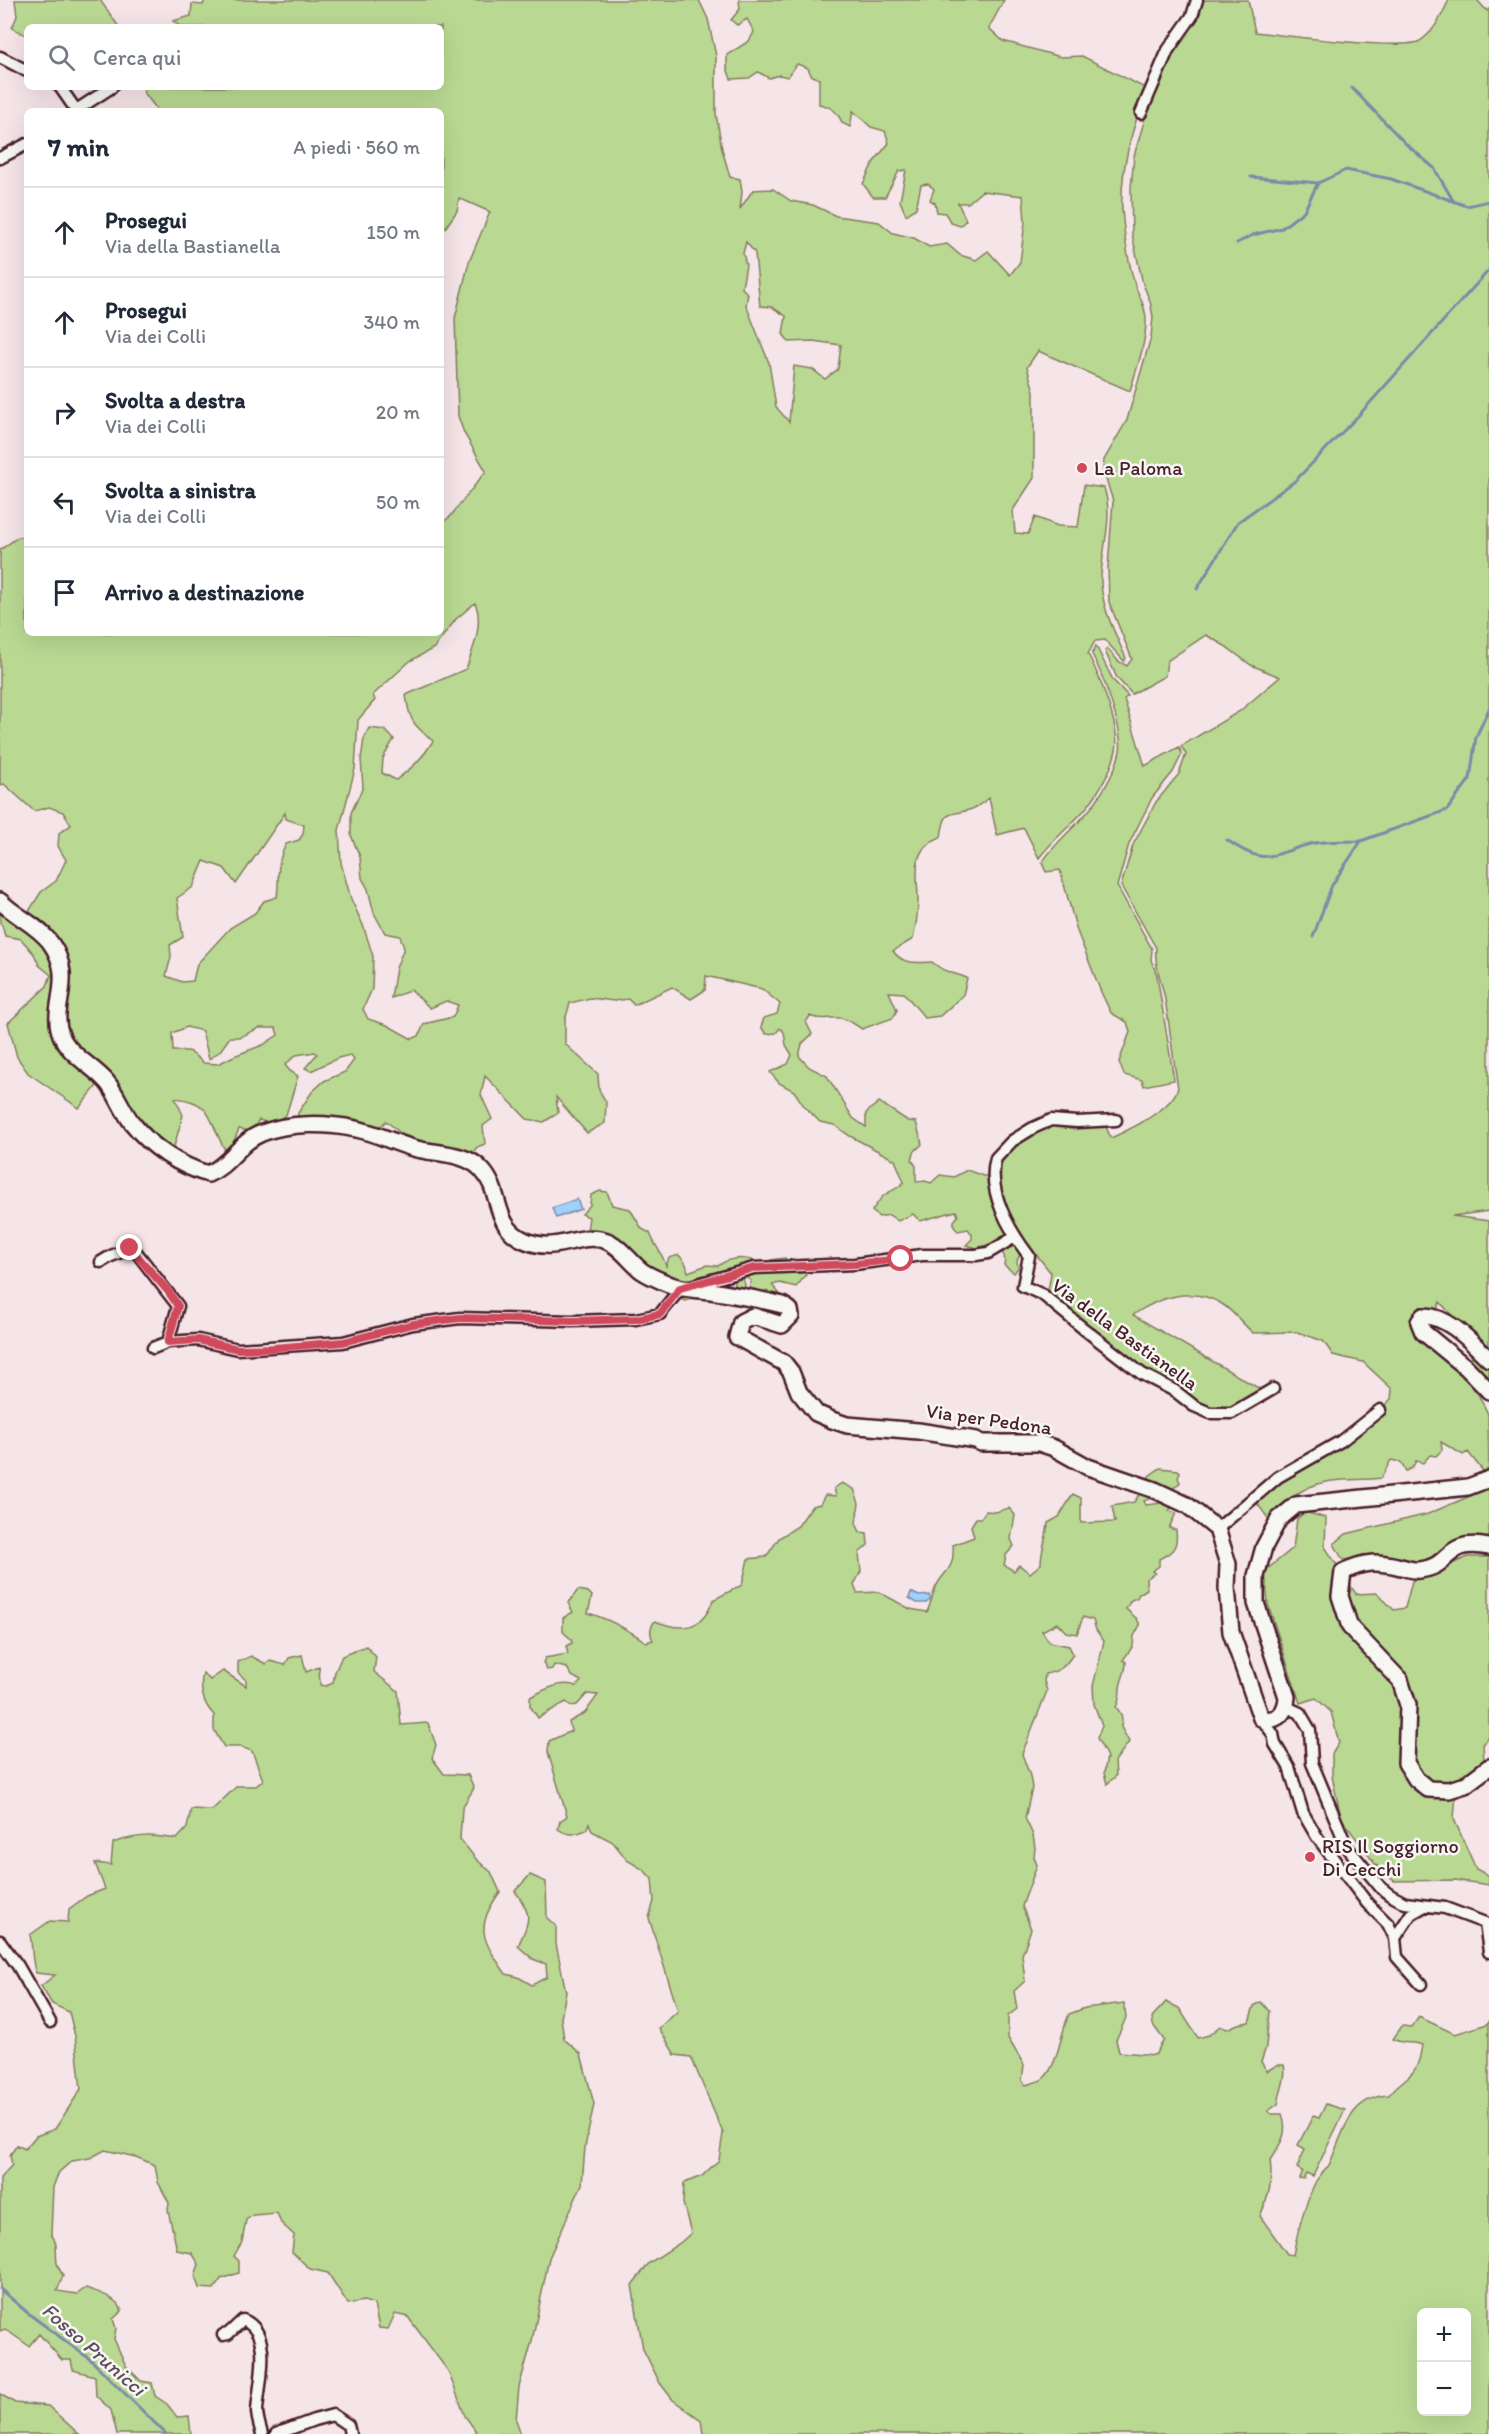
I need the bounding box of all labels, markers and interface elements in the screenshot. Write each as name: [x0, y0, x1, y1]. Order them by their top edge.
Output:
search box: [24, 24, 444, 90]
icon: search: [45, 41, 78, 74]
text: Cerca qui: [93, 44, 181, 71]
text: 7 min: [48, 131, 109, 163]
text: A piedi · 560 m: [293, 135, 420, 159]
text: Prosegui: [105, 207, 187, 234]
icon: ahead: [48, 216, 81, 249]
text: 150 m: [367, 220, 420, 244]
text: Via della Bastianella: [105, 234, 280, 258]
text: Prosegui: [105, 297, 187, 324]
icon: ahead: [48, 306, 81, 339]
text: 340 m: [363, 310, 420, 334]
text: Via dei Colli: [105, 324, 206, 348]
text: Svolta a destra: [105, 387, 245, 414]
icon: right: [48, 396, 81, 429]
text: 20 m: [376, 400, 420, 424]
text: Via dei Colli: [105, 414, 206, 438]
place label: La Paloma: [1094, 456, 1183, 480]
marker: La Paloma: [1075, 461, 1089, 475]
text: Svolta a sinistra: [105, 477, 256, 504]
icon: left: [48, 486, 81, 519]
text: 50 m: [376, 490, 420, 514]
text: Via dei Colli: [105, 504, 206, 528]
icon: arrive: [48, 576, 81, 609]
text: Arrivo a destinazione: [105, 579, 304, 606]
route end: [116, 1234, 142, 1260]
route start: [887, 1245, 913, 1271]
street label: Via della Bastianella: [1047, 1273, 1203, 1396]
street label: Via per Pedona: [925, 1398, 1054, 1440]
place label: RIS Il Soggiorno Di Cecchi: [1322, 1834, 1459, 1881]
marker: RIS Il Soggiorno Di Cecchi: [1303, 1850, 1317, 1864]
water label: Fosso Prunicci: [37, 2297, 153, 2402]
map controls: [1417, 2308, 1471, 2416]
button: +: [1417, 2308, 1471, 2362]
button: −: [1417, 2362, 1471, 2416]

